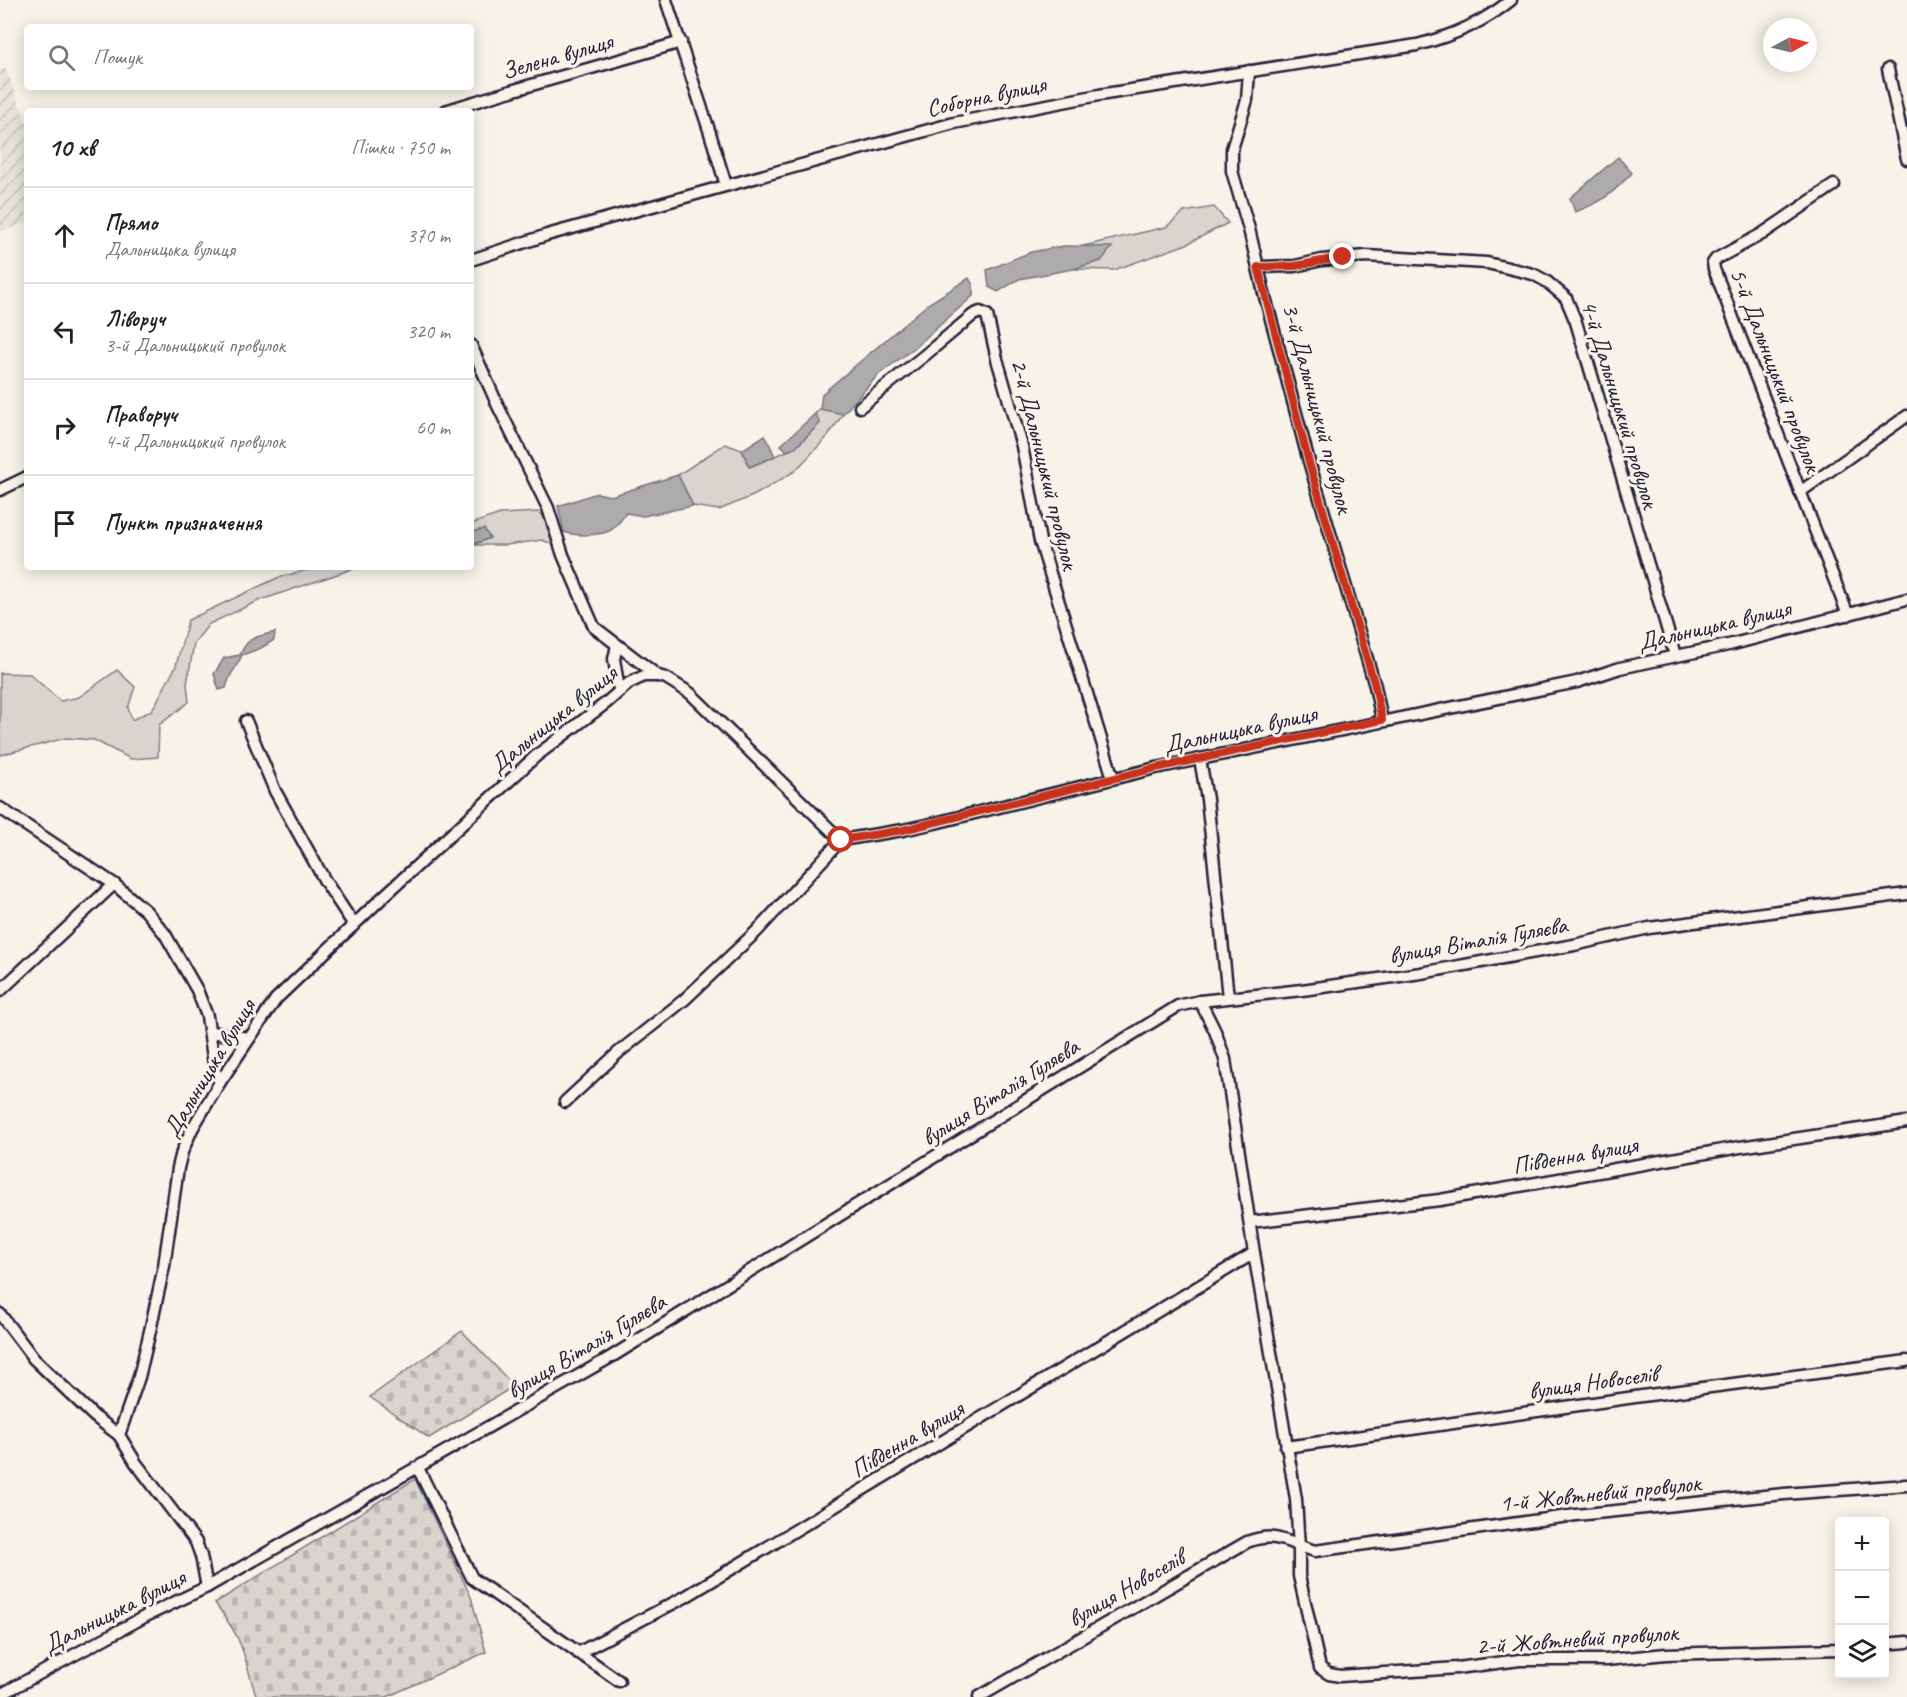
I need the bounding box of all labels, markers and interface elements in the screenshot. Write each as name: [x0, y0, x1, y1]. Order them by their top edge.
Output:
north arrow: [1763, 18, 1817, 72]
search box: [24, 24, 474, 90]
street label: Зелена вулиця: [498, 25, 618, 86]
icon: search: [45, 41, 78, 74]
text: Пошук: [93, 43, 142, 71]
street label: Соборна вулиця: [924, 68, 1050, 123]
text: 10 хв: [48, 131, 95, 164]
text: Пішки · 750 m: [351, 135, 450, 160]
text: Прямо: [105, 209, 157, 237]
icon: ahead: [48, 219, 81, 252]
text: 370 m: [407, 223, 450, 248]
text: Дальницька вулиця: [105, 237, 235, 262]
route end: [1329, 243, 1355, 269]
street label: 5-й Дальницький провулок: [1723, 264, 1830, 478]
street label: 4-й Дальницький провулок: [1574, 296, 1667, 514]
street label: 3-й Дальницький провулок: [1276, 300, 1361, 518]
text: Ліворуч: [105, 305, 165, 333]
icon: left: [48, 315, 81, 348]
text: 320 m: [407, 319, 450, 344]
text: 3-й Дальницький провулок: [105, 333, 285, 358]
street label: 2-й Дальницький провулок: [1004, 356, 1086, 575]
text: Праворуч: [105, 401, 177, 429]
icon: right: [48, 411, 81, 444]
text: 60 m: [416, 415, 450, 440]
text: 4-й Дальницький провулок: [105, 429, 285, 454]
icon: arrive: [48, 507, 81, 540]
text: Пункт призначення: [105, 509, 262, 537]
street label: Дальницька вулиця: [1635, 592, 1795, 657]
street label: Дальницька вулиця: [483, 657, 624, 780]
street label: Дальницька вулиця: [1161, 698, 1321, 760]
route start: [827, 826, 853, 852]
street label: вулиця Віталія Гуляєва: [1387, 909, 1571, 970]
street label: Дальницька вулиця: [156, 992, 263, 1142]
street label: вулиця Віталія Гуляєва: [916, 1031, 1086, 1153]
street label: Південна вулиця: [1510, 1129, 1641, 1181]
street label: вулиця Віталія Гуляєва: [501, 1286, 672, 1405]
street label: вулиця Новоселів: [1527, 1357, 1665, 1406]
street label: Південна вулиця: [845, 1393, 970, 1484]
street label: 1-й Жовтневий провулок: [1498, 1467, 1704, 1518]
map controls: [1835, 1517, 1889, 1679]
button: +: [1835, 1517, 1889, 1571]
street label: вулиця Новоселів: [1062, 1540, 1195, 1634]
street label: Дальницька вулиця: [38, 1561, 192, 1660]
button: −: [1835, 1571, 1889, 1625]
street label: 2-й Жовтневий провулок: [1475, 1617, 1681, 1661]
button: layers: [1835, 1625, 1889, 1679]

